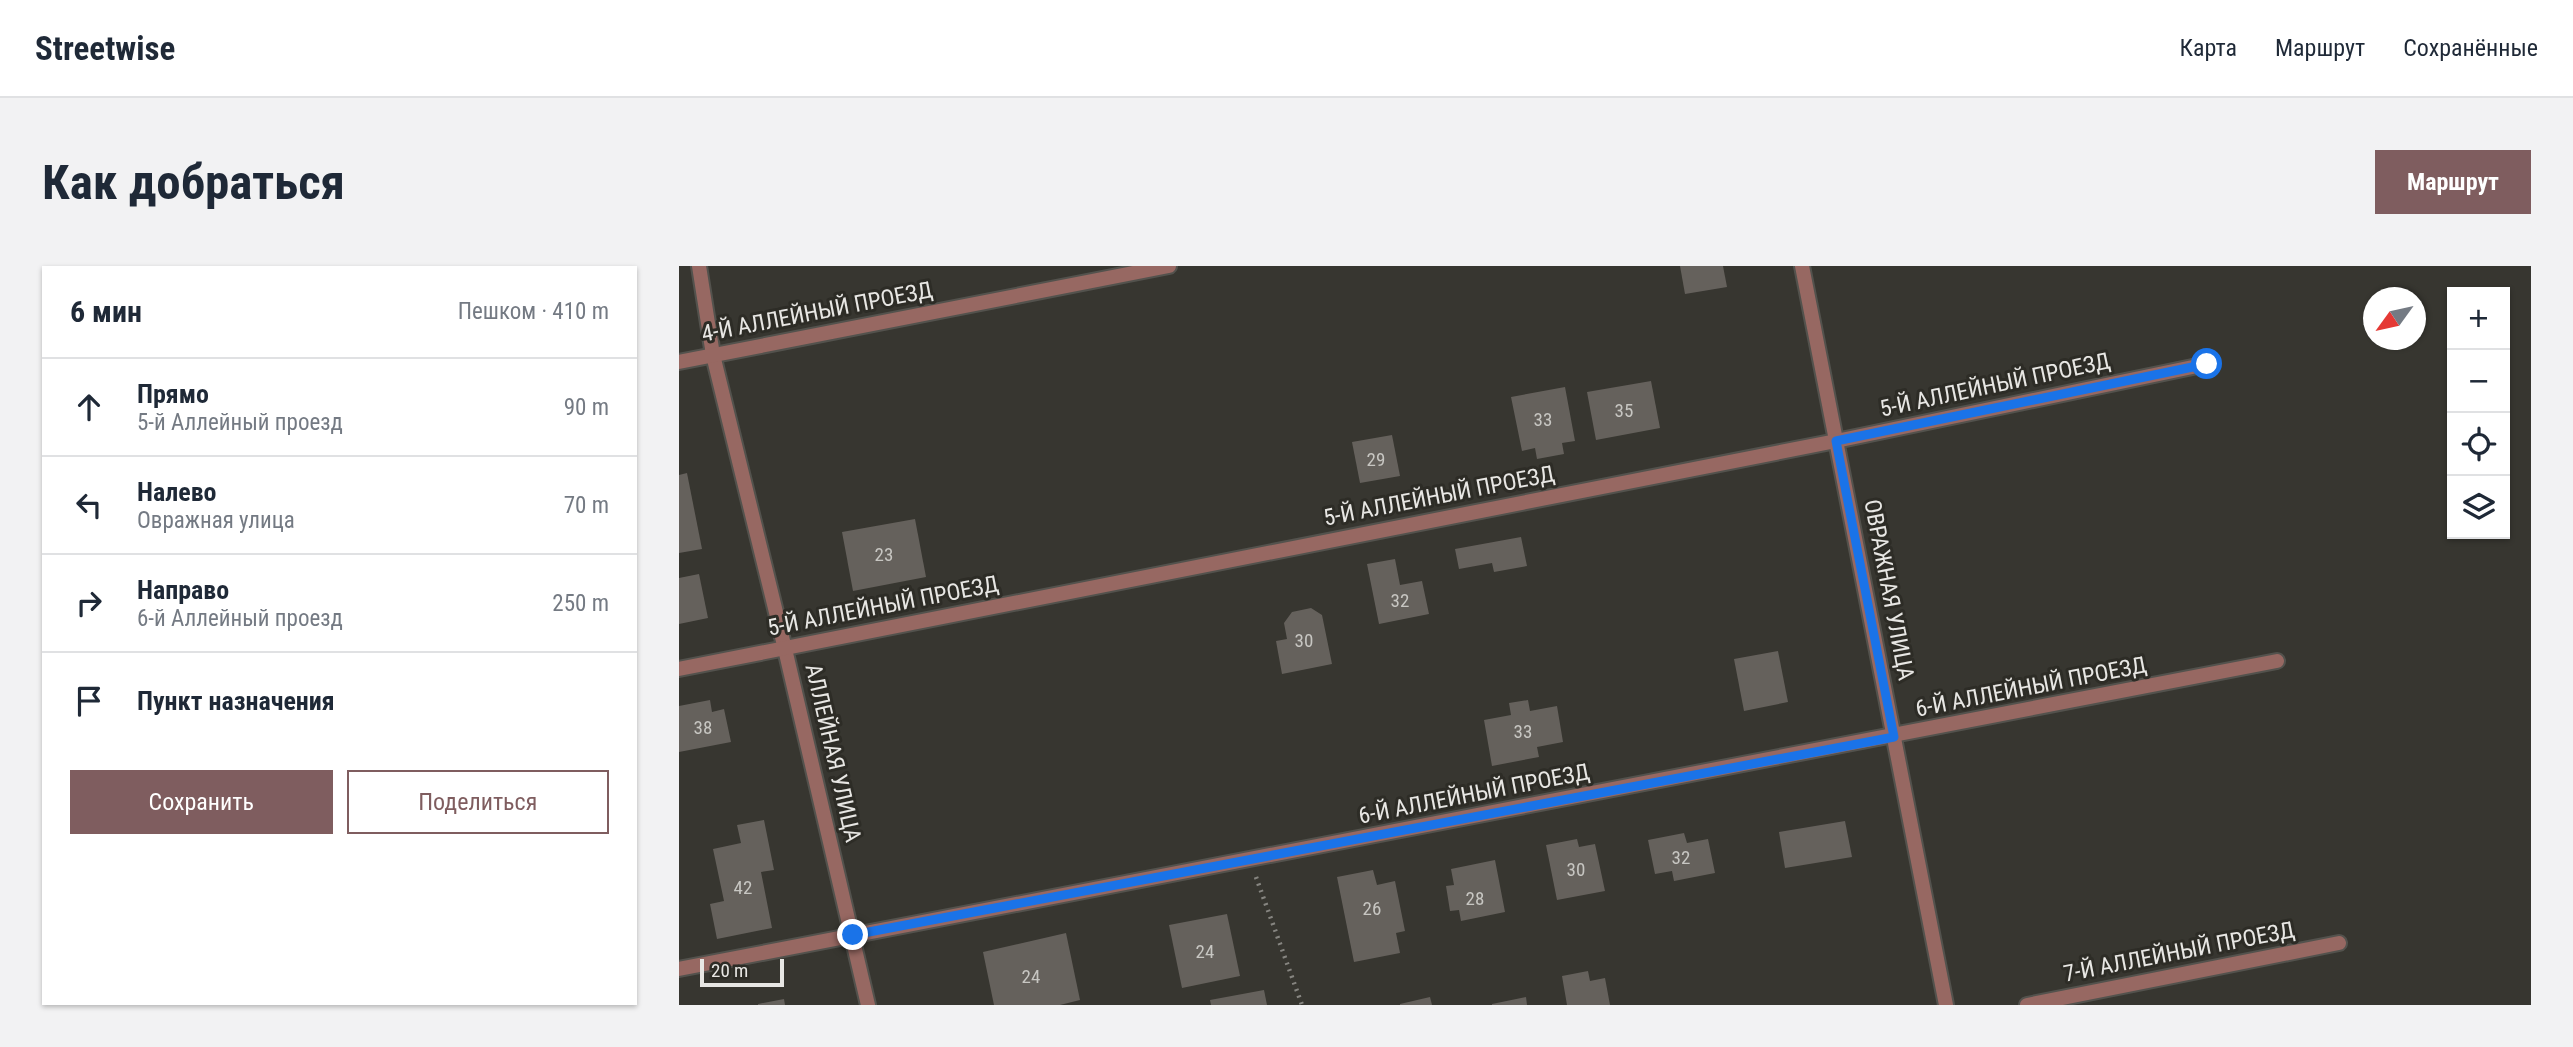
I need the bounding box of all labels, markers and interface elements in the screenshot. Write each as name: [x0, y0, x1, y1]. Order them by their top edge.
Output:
text: Streetwise: [35, 29, 175, 68]
text: Карта: [2180, 34, 2237, 62]
text: Маршрут: [2275, 34, 2365, 62]
text: Сохранённые: [2403, 34, 2538, 62]
button: Маршрут: [2375, 150, 2531, 214]
text: Как добраться: [42, 154, 345, 211]
street label: 4-Й АЛЛЕЙНЫЙ ПРОЕЗД: [699, 275, 935, 348]
north arrow: [2363, 287, 2426, 350]
map controls: [2447, 287, 2510, 539]
button: +: [2447, 287, 2510, 350]
text: 6 мин: [70, 294, 142, 329]
text: Пешком · 410 m: [458, 298, 609, 325]
street label: 5-Й АЛЛЕЙНЫЙ ПРОЕЗД: [1877, 346, 2113, 423]
route start: [2191, 348, 2222, 379]
button: −: [2447, 350, 2510, 413]
text: Прямо: [137, 379, 209, 409]
icon: ahead: [70, 388, 108, 426]
text: 90 m: [564, 394, 609, 421]
house number: 35: [1615, 399, 1633, 422]
house number: 33: [1534, 408, 1552, 431]
text: 5-й Аллейный проезд: [137, 409, 343, 436]
button: locate: [2447, 413, 2510, 476]
house number: 29: [1367, 448, 1385, 471]
street label: 5-Й АЛЛЕЙНЫЙ ПРОЕЗД: [1321, 459, 1557, 532]
button: layers: [2447, 476, 2510, 539]
text: Налево: [137, 477, 217, 507]
icon: left: [70, 486, 108, 524]
text: 70 m: [564, 492, 609, 519]
street label: ОВРАЖНАЯ УЛИЦА: [1858, 497, 1920, 683]
text: Овражная улица: [137, 507, 295, 534]
house number: 23: [875, 543, 893, 566]
street label: 5-Й АЛЛЕЙНЫЙ ПРОЕЗД: [765, 569, 1001, 642]
text: Направо: [137, 575, 229, 605]
icon: right: [70, 584, 108, 622]
house number: 32: [1391, 589, 1409, 612]
text: 250 m: [552, 590, 609, 617]
text: 6-й Аллейный проезд: [137, 605, 343, 632]
house number: 30: [1295, 629, 1313, 652]
street label: 6-Й АЛЛЕЙНЫЙ ПРОЕЗД: [1913, 650, 2149, 723]
street label: АЛЛЕЙНАЯ УЛИЦА: [799, 661, 868, 845]
icon: arrive: [70, 682, 108, 720]
text: Пункт назначения: [137, 686, 335, 716]
house number: 38: [694, 716, 712, 739]
house number: 33: [1514, 720, 1532, 743]
street label: 6-Й АЛЛЕЙНЫЙ ПРОЕЗД: [1356, 757, 1592, 830]
button: Сохранить: [70, 770, 333, 834]
button: Поделиться: [347, 770, 609, 834]
house number: 32: [1672, 846, 1690, 869]
house number: 30: [1567, 858, 1585, 881]
house number: 42: [734, 876, 752, 899]
house number: 28: [1466, 887, 1484, 910]
house number: 26: [1363, 897, 1381, 920]
street label: 7-Й АЛЛЕЙНЫЙ ПРОЕЗД: [2061, 915, 2297, 988]
route end: [837, 919, 868, 950]
house number: 24: [1196, 940, 1214, 963]
scale bar: [700, 956, 784, 988]
text: 20 m: [711, 959, 748, 982]
house number: 24: [1022, 965, 1040, 988]

